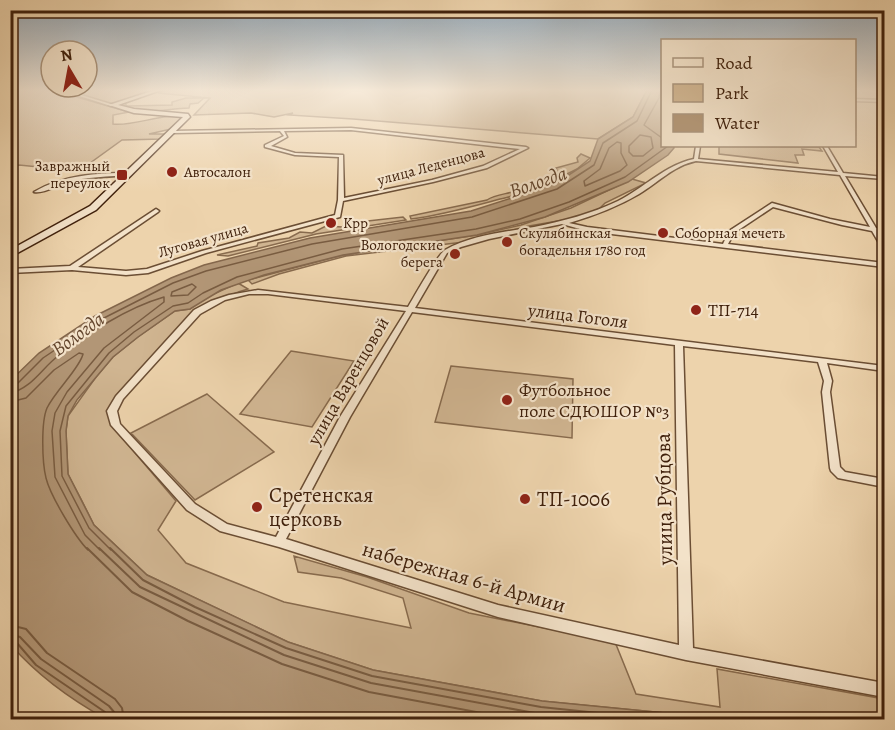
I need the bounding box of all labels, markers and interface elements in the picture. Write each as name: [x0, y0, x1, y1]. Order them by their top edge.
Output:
north arrow: [39, 39, 99, 99]
legend: [661, 39, 856, 147]
text: N: [59, 43, 75, 67]
text: Road: [715, 51, 753, 75]
text: Park: [715, 81, 749, 105]
text: Water: [714, 111, 760, 135]
street label: улица Леденцова: [374, 142, 487, 190]
place label: Завражный переулок: [34, 156, 110, 193]
water label: Вологда: [505, 160, 571, 204]
place label: Автосалон: [183, 162, 251, 182]
marker: Автосалон: [165, 165, 179, 179]
marker: Завражный переулок: [115, 168, 129, 182]
place label: Kpp: [343, 213, 368, 233]
marker: Kpp: [324, 216, 338, 230]
street label: Луговая улица: [156, 218, 250, 262]
place label: Скулябинская богадельня 1780 год: [519, 223, 646, 260]
place label: Соборная мечеть: [675, 223, 785, 243]
marker: Соборная мечеть: [656, 226, 670, 240]
place label: Вологодские берега: [360, 235, 443, 272]
marker: Скулябинская богадельня 1780 год: [500, 235, 514, 249]
marker: Вологодские берега: [448, 247, 462, 261]
street label: улица Гоголя: [526, 298, 629, 334]
place label: ТП-714: [708, 298, 759, 322]
marker: ТП-714: [689, 303, 703, 317]
water label: Вологда: [46, 306, 110, 362]
street label: улица Варенцовой: [301, 313, 394, 450]
place label: Футбольное поле СДЮШОР №3: [519, 378, 670, 423]
marker: Футбольное поле СДЮШОР №3: [500, 393, 514, 407]
street label: улица Рубцова: [649, 432, 679, 566]
place label: Сретенская церковь: [269, 481, 373, 533]
place label: ТП-1006: [537, 485, 610, 513]
marker: ТП-1006: [518, 492, 532, 506]
marker: Сретенская церковь: [250, 500, 264, 514]
street label: набережная 6-й Армии: [359, 535, 569, 619]

